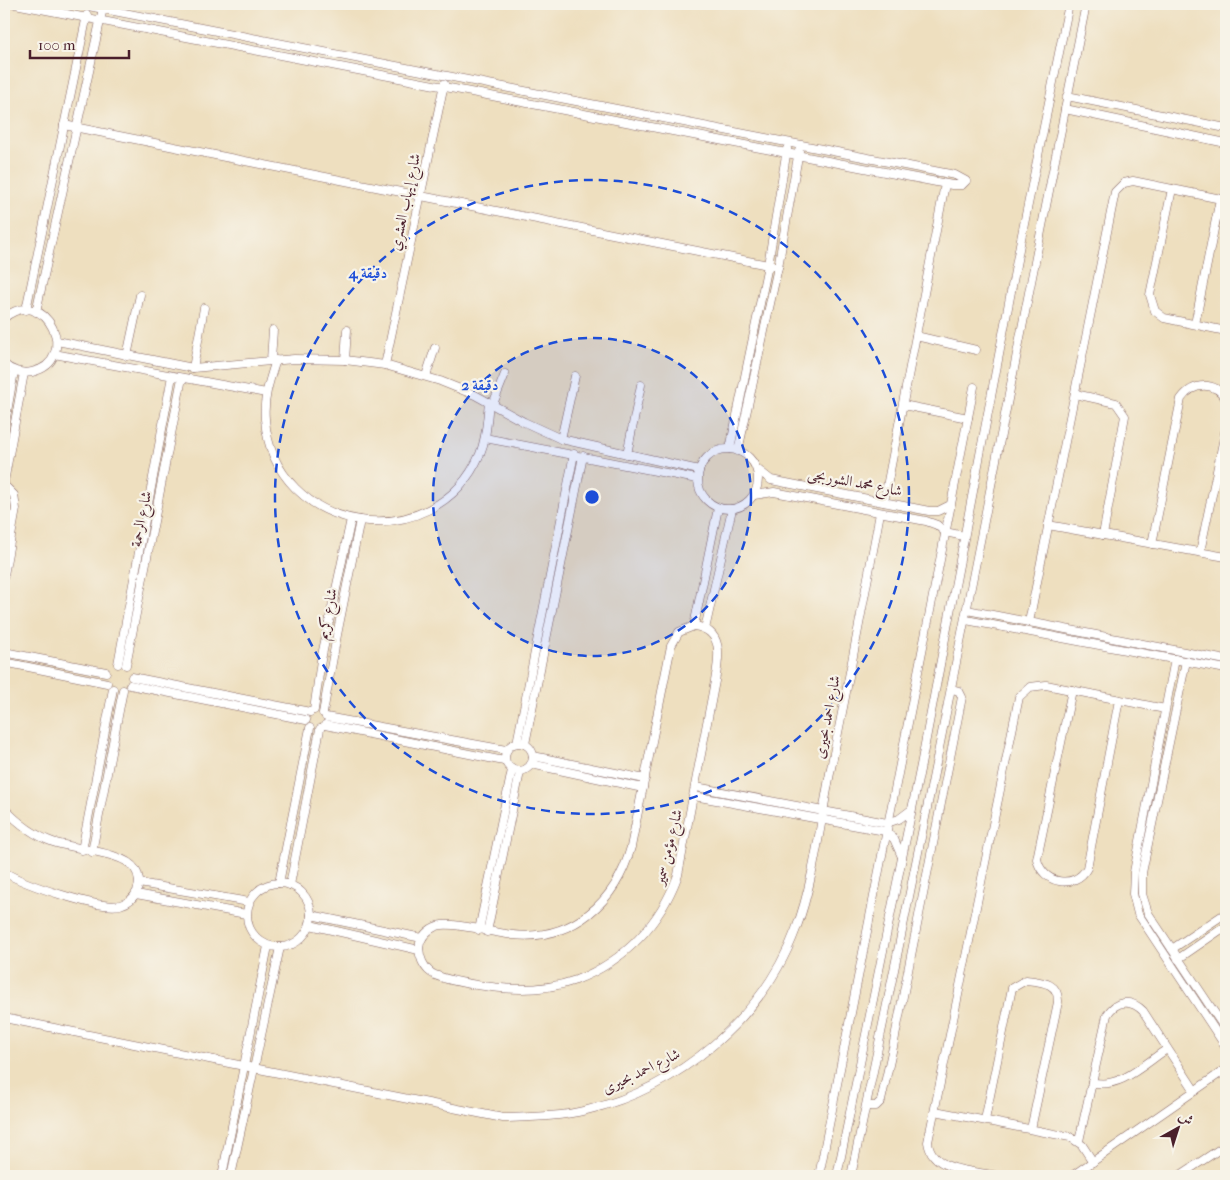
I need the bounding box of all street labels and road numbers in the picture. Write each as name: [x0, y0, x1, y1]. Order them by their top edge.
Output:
street label: شارع إيهاب العشري: [386, 152, 428, 253]
street label: شارع محمد الشوربجى: [806, 464, 904, 504]
street label: شارع الرحمة: [127, 489, 159, 549]
street label: شارع كريم: [313, 587, 345, 642]
street label: شارع احمد بحيرى: [810, 674, 848, 761]
street label: شارع مؤمن سمير: [649, 807, 690, 890]
street label: شارع احمد بحيرى: [599, 1044, 685, 1101]

